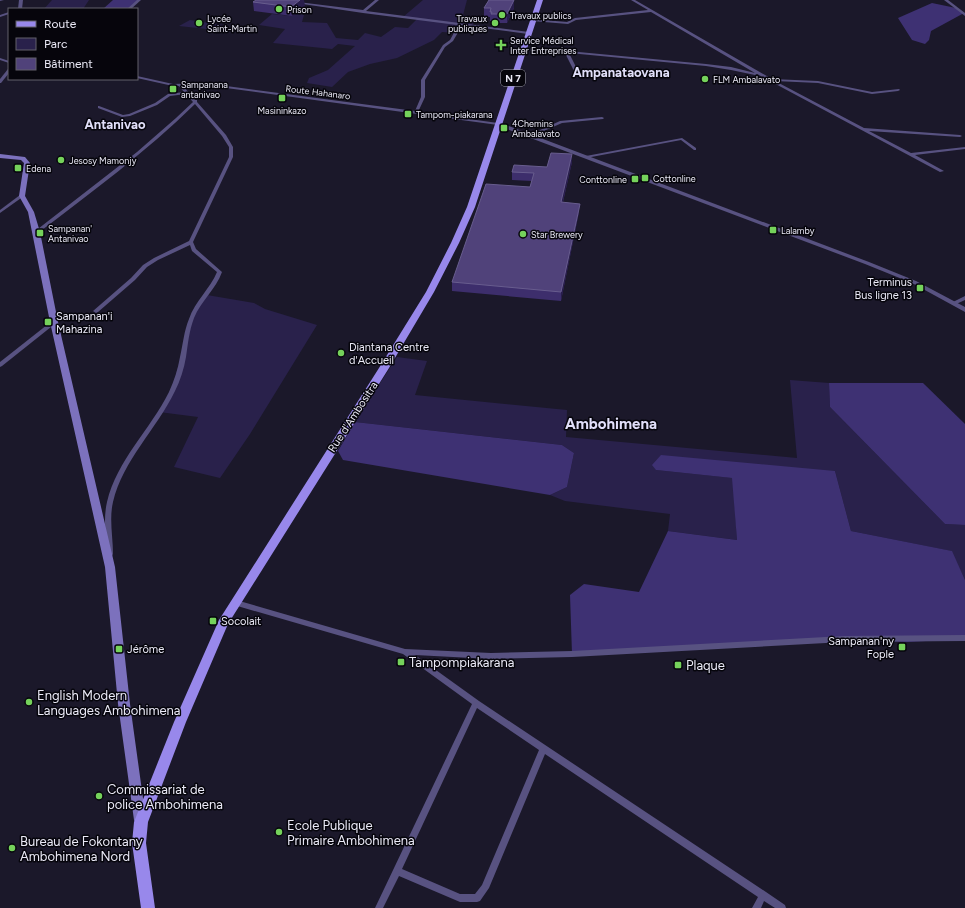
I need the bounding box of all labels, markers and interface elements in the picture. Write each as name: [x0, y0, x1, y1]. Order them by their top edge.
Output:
marker: Prison: [274, 4, 284, 14]
place label: Prison: [287, 4, 312, 15]
legend: [8, 8, 138, 80]
marker: Travaux publics: [497, 10, 507, 20]
place label: Travaux publics: [510, 10, 572, 21]
place label: Lycée Saint-Martin: [207, 13, 257, 34]
place label: Travaux publiques: [448, 13, 488, 34]
text: Route: [44, 17, 77, 31]
marker: Lycée Saint-Martin: [194, 18, 204, 28]
marker: Travaux publiques: [490, 18, 500, 28]
place label: Service Médical Inter Entreprises: [510, 35, 576, 56]
text: Parc: [44, 37, 68, 51]
marker: Service Médical Inter Entreprises: [495, 39, 507, 51]
text: Bâtiment: [44, 57, 93, 71]
district label: Ampanataovana: [572, 65, 670, 80]
road number: N 7: [501, 70, 525, 86]
marker: FLM Ambalavato: [700, 74, 710, 84]
place label: FLM Ambalavato: [713, 74, 780, 85]
place label: Sampanana antanivao: [181, 79, 228, 100]
street label: Route Hahanaro: [285, 83, 351, 101]
marker: Sampanana antanivao: [168, 84, 178, 94]
marker: Masininkazo: [277, 93, 287, 103]
place label: Masininkazo: [257, 105, 307, 116]
marker: Tampom-piakarana: [403, 109, 413, 119]
place label: Tampom-piakarana: [416, 109, 493, 120]
district label: Antanivao: [85, 117, 146, 132]
place label: 4Chemins Ambalavato: [512, 118, 560, 139]
marker: 4Chemins Ambalavato: [499, 123, 509, 133]
marker: Jesosy Mamonjy: [56, 155, 66, 165]
place label: Jesosy Mamonjy: [69, 155, 137, 166]
marker: Edena: [13, 163, 23, 173]
place label: Edena: [26, 163, 52, 174]
marker: Cottonline: [640, 173, 650, 183]
place label: Cottonline: [653, 173, 696, 184]
place label: Conttonline: [579, 174, 627, 185]
marker: Conttonline: [630, 174, 640, 184]
place label: Sampanan' Antanivao: [48, 223, 92, 244]
marker: Lalamby: [768, 225, 778, 235]
place label: Lalamby: [781, 225, 815, 236]
marker: Sampanan' Antanivao: [35, 228, 45, 238]
marker: Star Brewery: [518, 229, 528, 239]
place label: Star Brewery: [531, 229, 583, 240]
place label: Terminus Bus ligne 13: [854, 276, 912, 302]
marker: Terminus Bus ligne 13: [915, 283, 925, 293]
place label: Sampanan'i Mahazina: [56, 310, 112, 336]
marker: Sampanan'i Mahazina: [43, 317, 53, 327]
place label: Diantana Centre d'Accueil: [349, 341, 429, 367]
marker: Diantana Centre d'Accueil: [336, 348, 346, 358]
street label: Rue d'Ambositra: [325, 379, 381, 455]
district label: Ambohimena: [565, 415, 657, 433]
place label: Socolait: [221, 615, 261, 628]
marker: Socolait: [208, 616, 218, 626]
place label: Sampanan'ny Fople: [828, 635, 894, 661]
marker: Sampanan'ny Fople: [897, 642, 907, 652]
place label: Jérôme: [127, 643, 164, 656]
marker: Jérôme: [114, 644, 124, 654]
place label: Tampompiakarana: [409, 655, 514, 670]
marker: Tampompiakarana: [396, 657, 406, 667]
place label: Plaque: [686, 658, 725, 673]
marker: Plaque: [673, 660, 683, 670]
place label: English Modern Languages Ambohimena: [37, 688, 181, 718]
marker: English Modern Languages Ambohimena: [24, 697, 34, 707]
place label: Commissariat de police Ambohimena: [107, 782, 223, 812]
marker: Commissariat de police Ambohimena: [94, 791, 104, 801]
place label: Ecole Publique Primaire Ambohimena: [287, 818, 415, 848]
marker: Ecole Publique Primaire Ambohimena: [274, 827, 284, 837]
place label: Bureau de Fokontany Ambohimena Nord: [20, 834, 143, 864]
marker: Bureau de Fokontany Ambohimena Nord: [7, 843, 17, 853]

